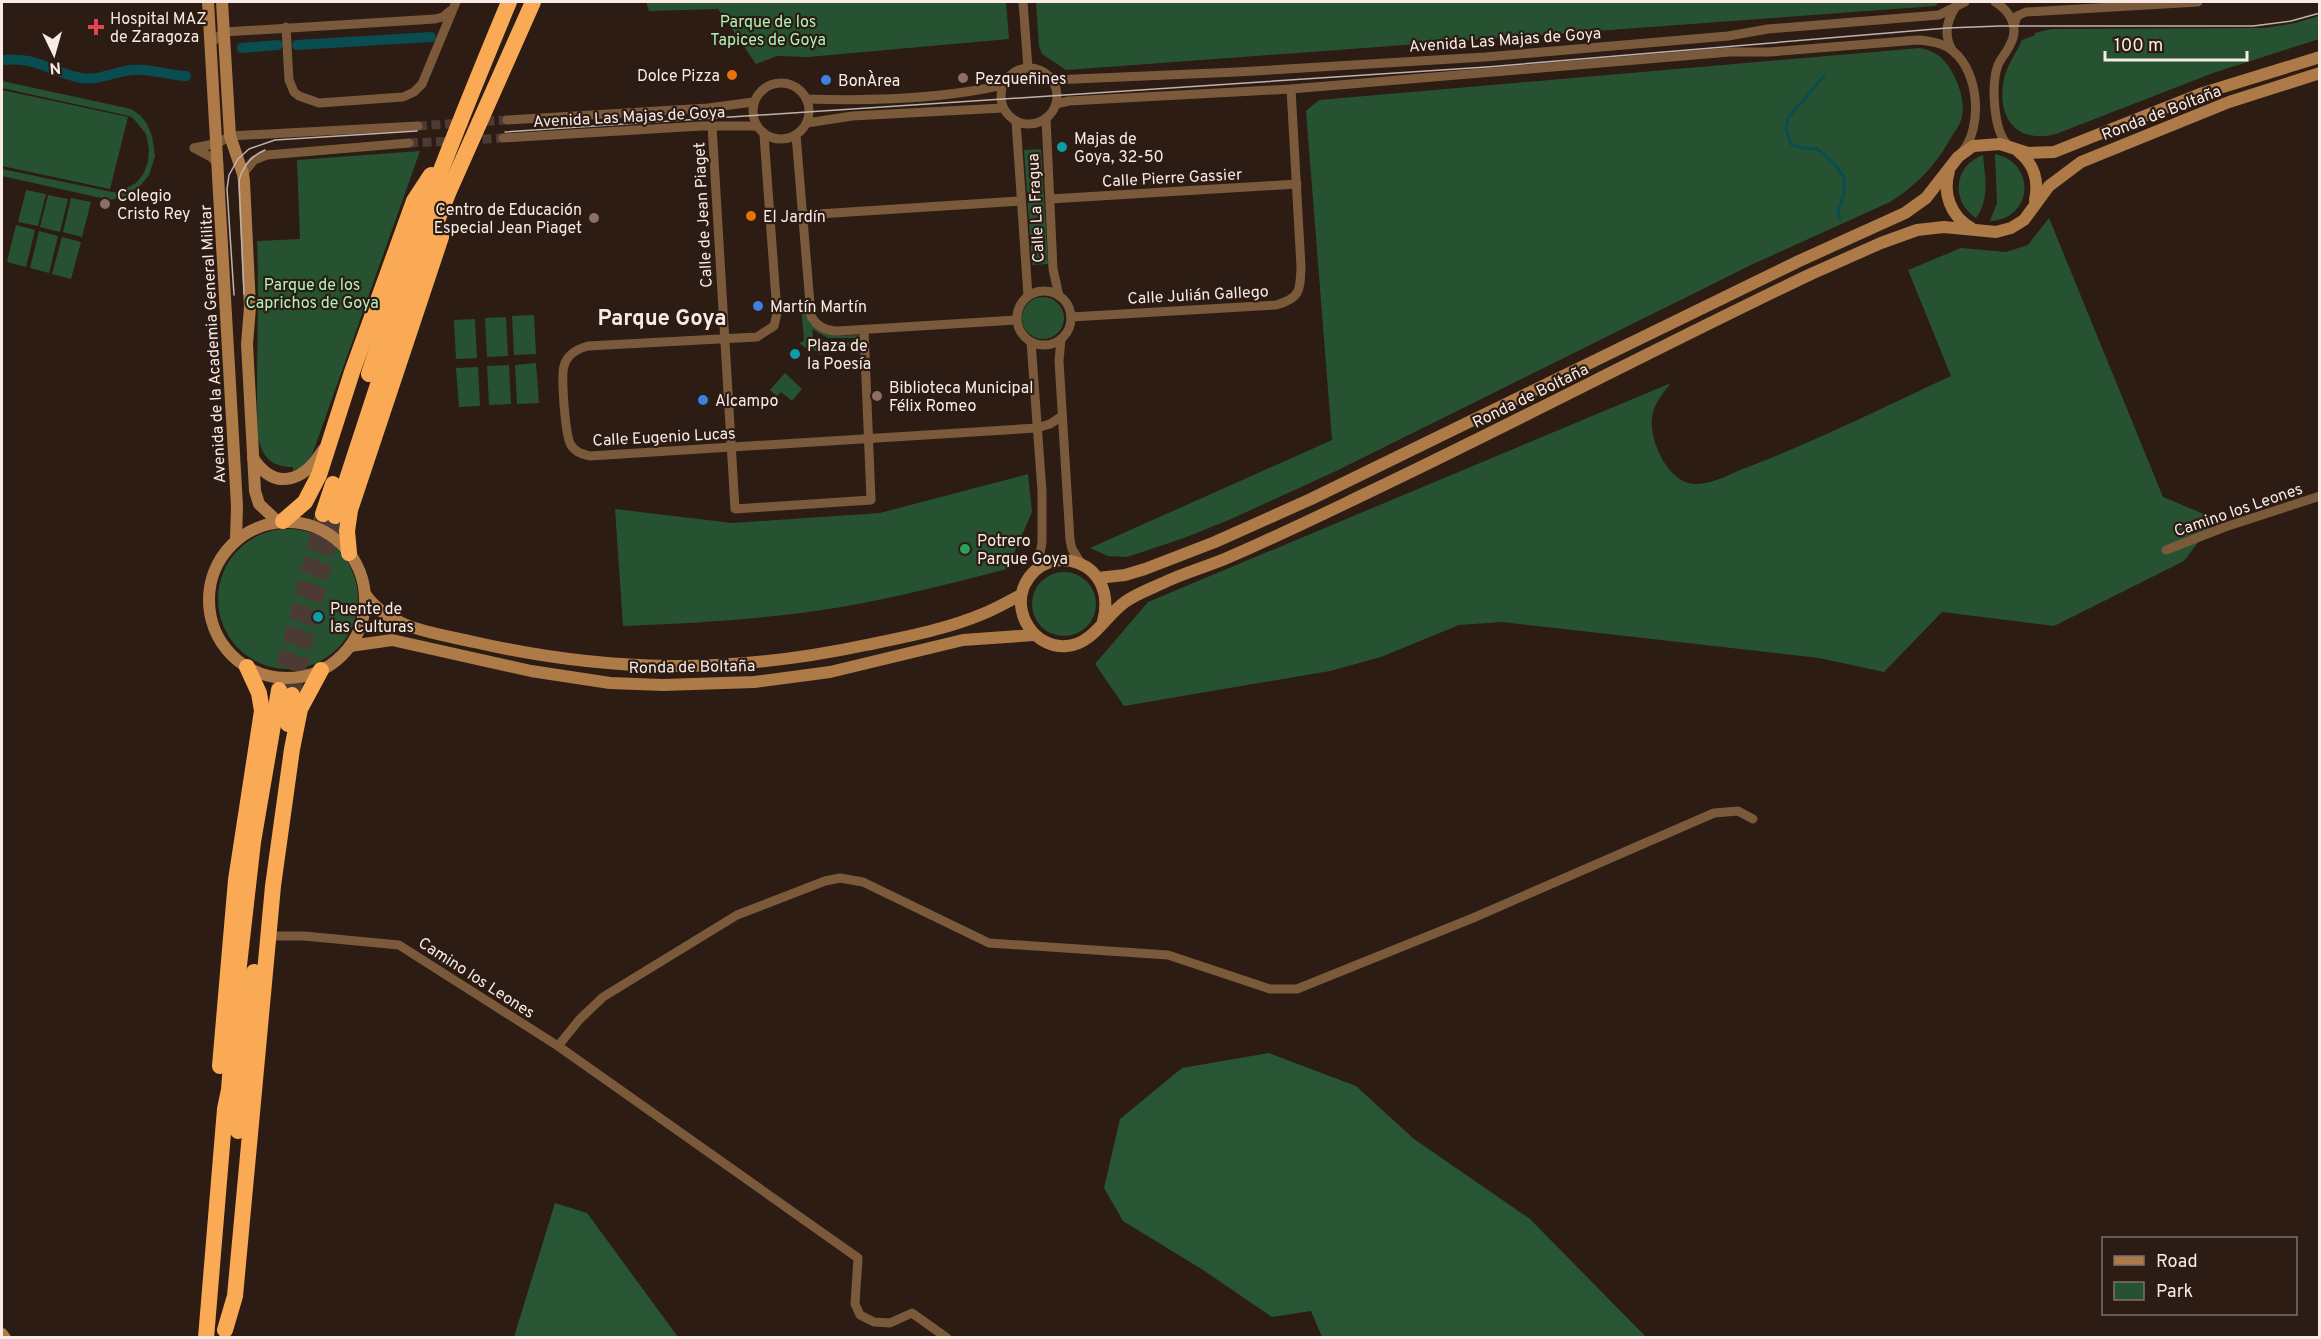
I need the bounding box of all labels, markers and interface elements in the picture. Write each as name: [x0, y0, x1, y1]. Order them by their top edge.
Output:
place label: Hospital MAZ de Zaragoza: [110, 10, 207, 48]
park label: Parque de los Tapices de Goya: [710, 13, 826, 51]
marker: Hospital MAZ de Zaragoza: [87, 18, 105, 36]
north arrow: [24, 24, 84, 84]
street label: Avenida Las Majas de Goya: [1408, 24, 1602, 58]
scale bar: [2105, 24, 2248, 62]
text: 100 m: [2114, 35, 2163, 58]
text: N: [49, 56, 62, 77]
place label: Dolce Pizza: [637, 67, 720, 87]
marker: Dolce Pizza: [725, 68, 739, 82]
place label: BonÀrea: [838, 70, 900, 92]
place label: Pezqueñines: [975, 70, 1066, 90]
marker: Pezqueñines: [956, 71, 970, 85]
marker: BonÀrea: [819, 73, 833, 87]
street label: Ronda de Boltaña: [2099, 82, 2224, 146]
street label: Avenida Las Majas de Goya: [532, 103, 726, 133]
place label: Majas de Goya, 32-50: [1074, 130, 1164, 168]
marker: Majas de Goya, 32-50: [1055, 140, 1069, 154]
street label: Calle de Jean Piaget: [690, 142, 718, 288]
street label: Calle La Fragua: [1024, 153, 1050, 263]
street label: Calle Pierre Gassier: [1102, 165, 1243, 193]
place label: Colegio Cristo Rey: [117, 187, 190, 225]
marker: Colegio Cristo Rey: [98, 197, 112, 211]
place label: Centro de Educación Especial Jean Piaget: [434, 201, 582, 239]
street label: Avenida de la Academia General Militar: [197, 204, 231, 484]
place label: El Jardín: [763, 208, 826, 228]
marker: El Jardín: [744, 209, 758, 223]
marker: Centro de Educación Especial Jean Piaget: [587, 211, 601, 225]
park label: Parque de los Caprichos de Goya: [245, 276, 379, 314]
street label: Calle Julián Gallego: [1127, 282, 1269, 310]
place label: Martín Martín: [770, 298, 867, 318]
marker: Martín Martín: [751, 299, 765, 313]
district label: Parque Goya: [597, 306, 727, 333]
place label: Plaza de la Poesía: [807, 337, 871, 375]
marker: Plaza de la Poesía: [788, 347, 802, 361]
street label: Ronda de Boltaña: [1470, 360, 1592, 434]
place label: Biblioteca Municipal Félix Romeo: [889, 379, 1033, 417]
marker: Biblioteca Municipal Félix Romeo: [870, 389, 884, 403]
place label: Alcampo: [715, 392, 779, 412]
marker: Alcampo: [696, 393, 710, 407]
street label: Calle Eugenio Lucas: [592, 424, 736, 452]
street label: Camino los Leones: [2172, 480, 2306, 542]
place label: Potrero Parque Goya: [977, 532, 1068, 570]
marker: Potrero Parque Goya: [958, 542, 972, 556]
place label: Puente de las Culturas: [330, 600, 414, 638]
marker: Puente de las Culturas: [311, 610, 325, 624]
street label: Ronda de Boltaña: [629, 657, 755, 679]
street label: Camino los Leones: [414, 934, 538, 1024]
legend: [2102, 1237, 2297, 1315]
text: Road: [2156, 1251, 2198, 1274]
text: Park: [2156, 1281, 2193, 1304]

